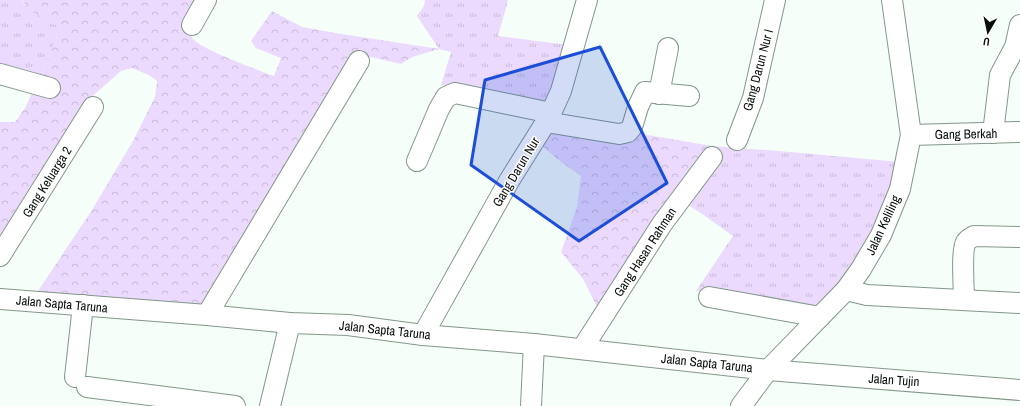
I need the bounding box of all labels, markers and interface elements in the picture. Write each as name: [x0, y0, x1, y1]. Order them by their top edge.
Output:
north arrow: [968, 12, 1008, 52]
street label: Gang Darun Nur I: [739, 27, 777, 113]
text: U: [982, 34, 991, 49]
street label: Gang Berkah: [934, 125, 998, 143]
street label: Gang Darun Nur: [489, 134, 544, 210]
street label: Gang Keluarga 2: [18, 143, 76, 221]
street label: Jalan Keliling: [862, 192, 904, 258]
street label: Gang Hasan Rahman: [610, 204, 680, 300]
street label: Jalan Sapta Taruna: [15, 292, 109, 316]
street label: Jalan Sapta Taruna: [338, 317, 432, 343]
street label: Jalan Sapta Taruna: [660, 350, 754, 376]
street label: Jalan Tujin: [868, 370, 920, 390]

